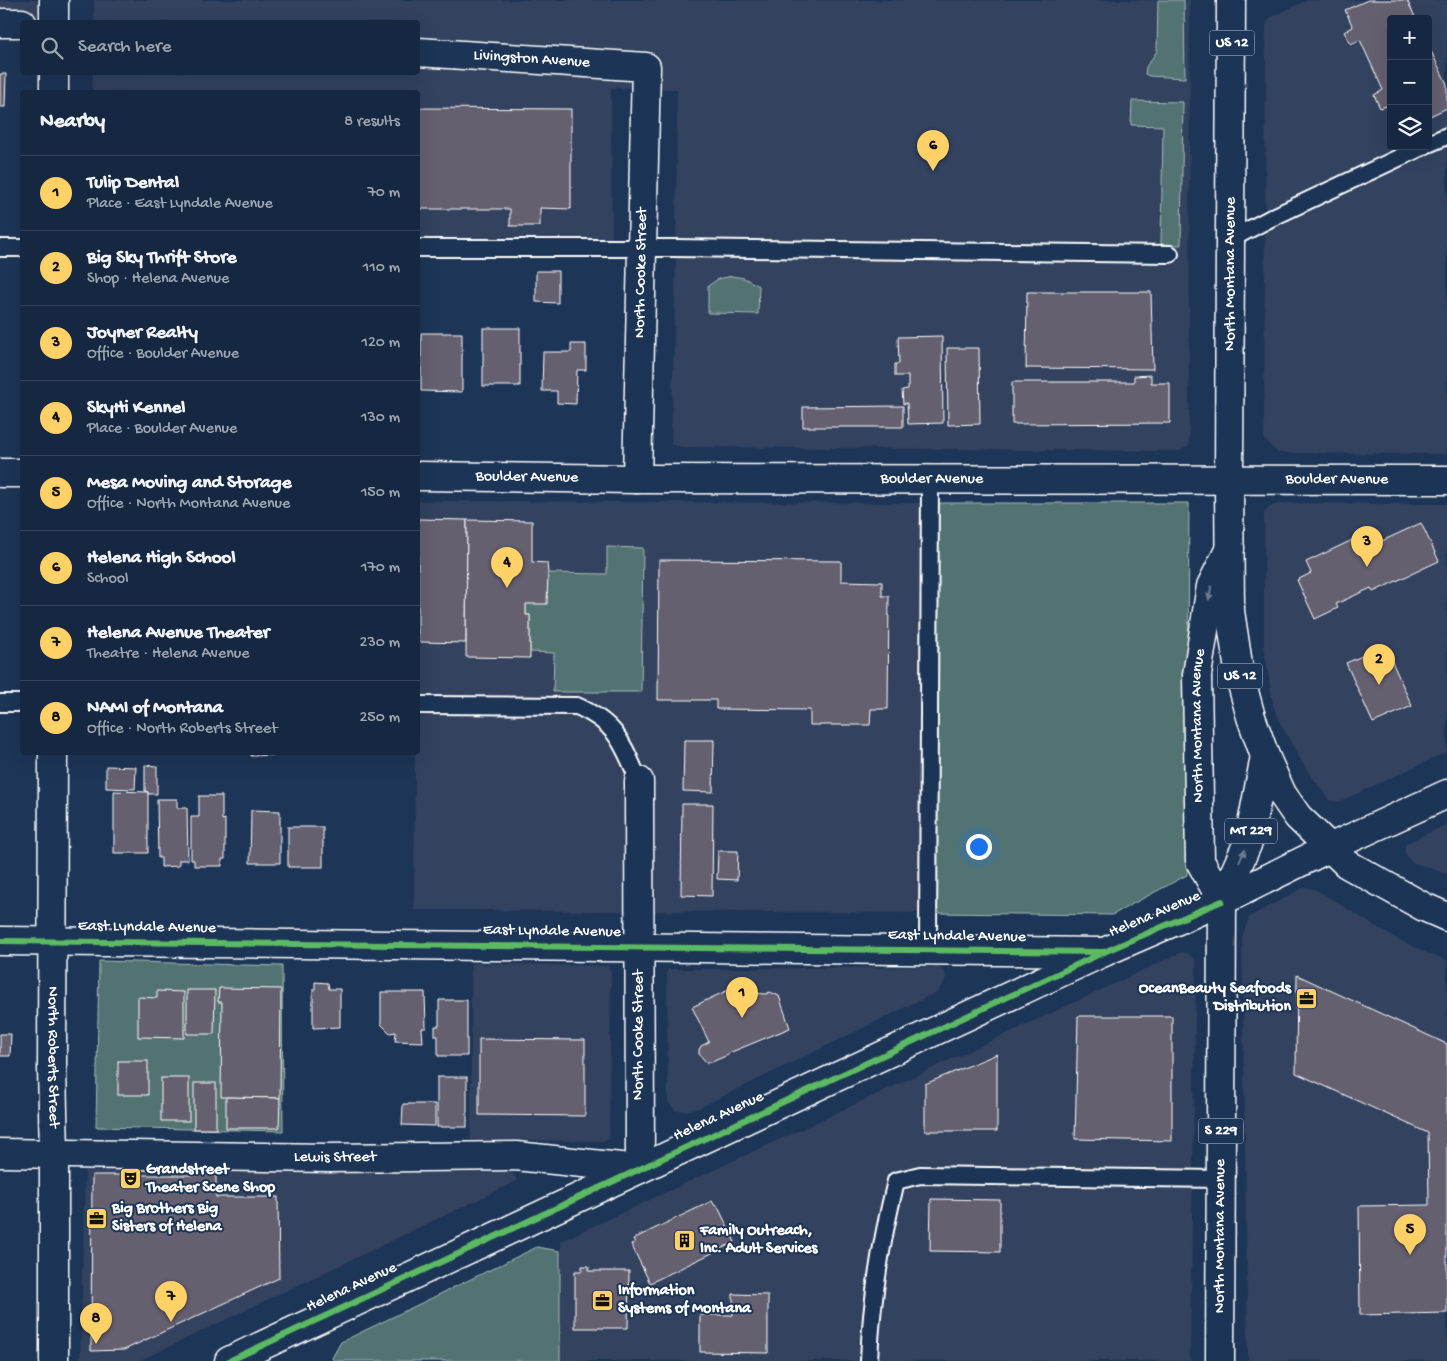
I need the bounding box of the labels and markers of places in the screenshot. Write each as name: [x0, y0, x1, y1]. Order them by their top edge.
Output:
pin: 6: [917, 130, 949, 171]
pin: 3: [1351, 526, 1383, 567]
pin: 4: [491, 547, 523, 588]
pin: 2: [1363, 644, 1395, 685]
pin: 1: [726, 977, 758, 1018]
place label: OceanBeauty Seafoods Distribution: [1139, 979, 1292, 1017]
office icon: OceanBeauty Seafoods Distribution: [1295, 986, 1319, 1010]
place label: Grandstreet Theater Scene Shop: [144, 1161, 275, 1198]
theatre icon: Grandstreet Theater Scene Shop: [118, 1167, 142, 1191]
place label: Big Brothers Big Sisters of Helena: [111, 1200, 223, 1237]
office icon: Big Brothers Big Sisters of Helena: [84, 1206, 108, 1230]
pin: 5: [1394, 1214, 1426, 1255]
place label: Family Outreach, Inc. Adult Services: [699, 1222, 818, 1259]
building icon: Family Outreach, Inc. Adult Services: [672, 1228, 696, 1252]
pin: 7: [155, 1281, 187, 1322]
place label: Information Systems of Montana: [618, 1281, 752, 1319]
office icon: Information Systems of Montana: [590, 1288, 614, 1312]
pin: 8: [80, 1303, 112, 1344]

